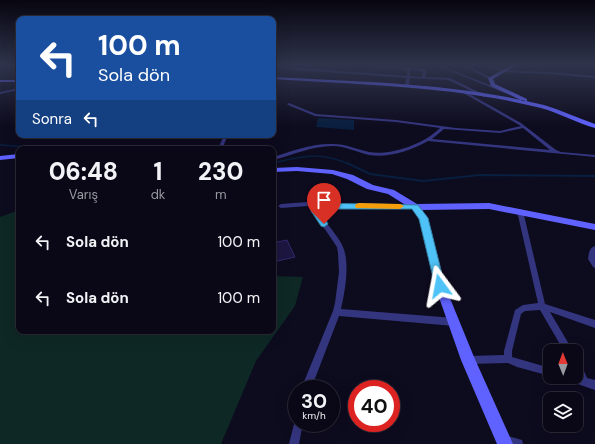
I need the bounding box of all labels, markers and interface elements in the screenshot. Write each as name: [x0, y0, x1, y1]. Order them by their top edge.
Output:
text: 100 m: [98, 27, 181, 64]
icon: left: [32, 32, 84, 84]
text: Sola dön: [98, 63, 170, 87]
icon: left: [80, 108, 102, 130]
text: Sonra: [32, 109, 72, 129]
text: 06:48: [49, 156, 118, 187]
text: 1: [154, 156, 162, 187]
text: 230: [198, 156, 243, 187]
pin: [307, 183, 341, 224]
text: Varış: [69, 186, 98, 203]
text: dk: [151, 186, 165, 203]
text: m: [215, 186, 226, 203]
icon: arrive: [313, 189, 335, 211]
icon: left: [32, 231, 54, 253]
text: Sola dön: [66, 232, 129, 252]
text: 100 m: [217, 232, 260, 252]
position arrow: [419, 265, 461, 307]
icon: left: [32, 287, 54, 309]
text: Sola dön: [66, 288, 129, 308]
text: 100 m: [217, 288, 260, 308]
north arrow: [543, 344, 583, 384]
map controls: [543, 344, 583, 432]
speed limit sign: 40: [348, 380, 400, 432]
text: 30: [301, 388, 327, 414]
button: layers: [543, 392, 583, 432]
text: km/h: [302, 409, 326, 422]

